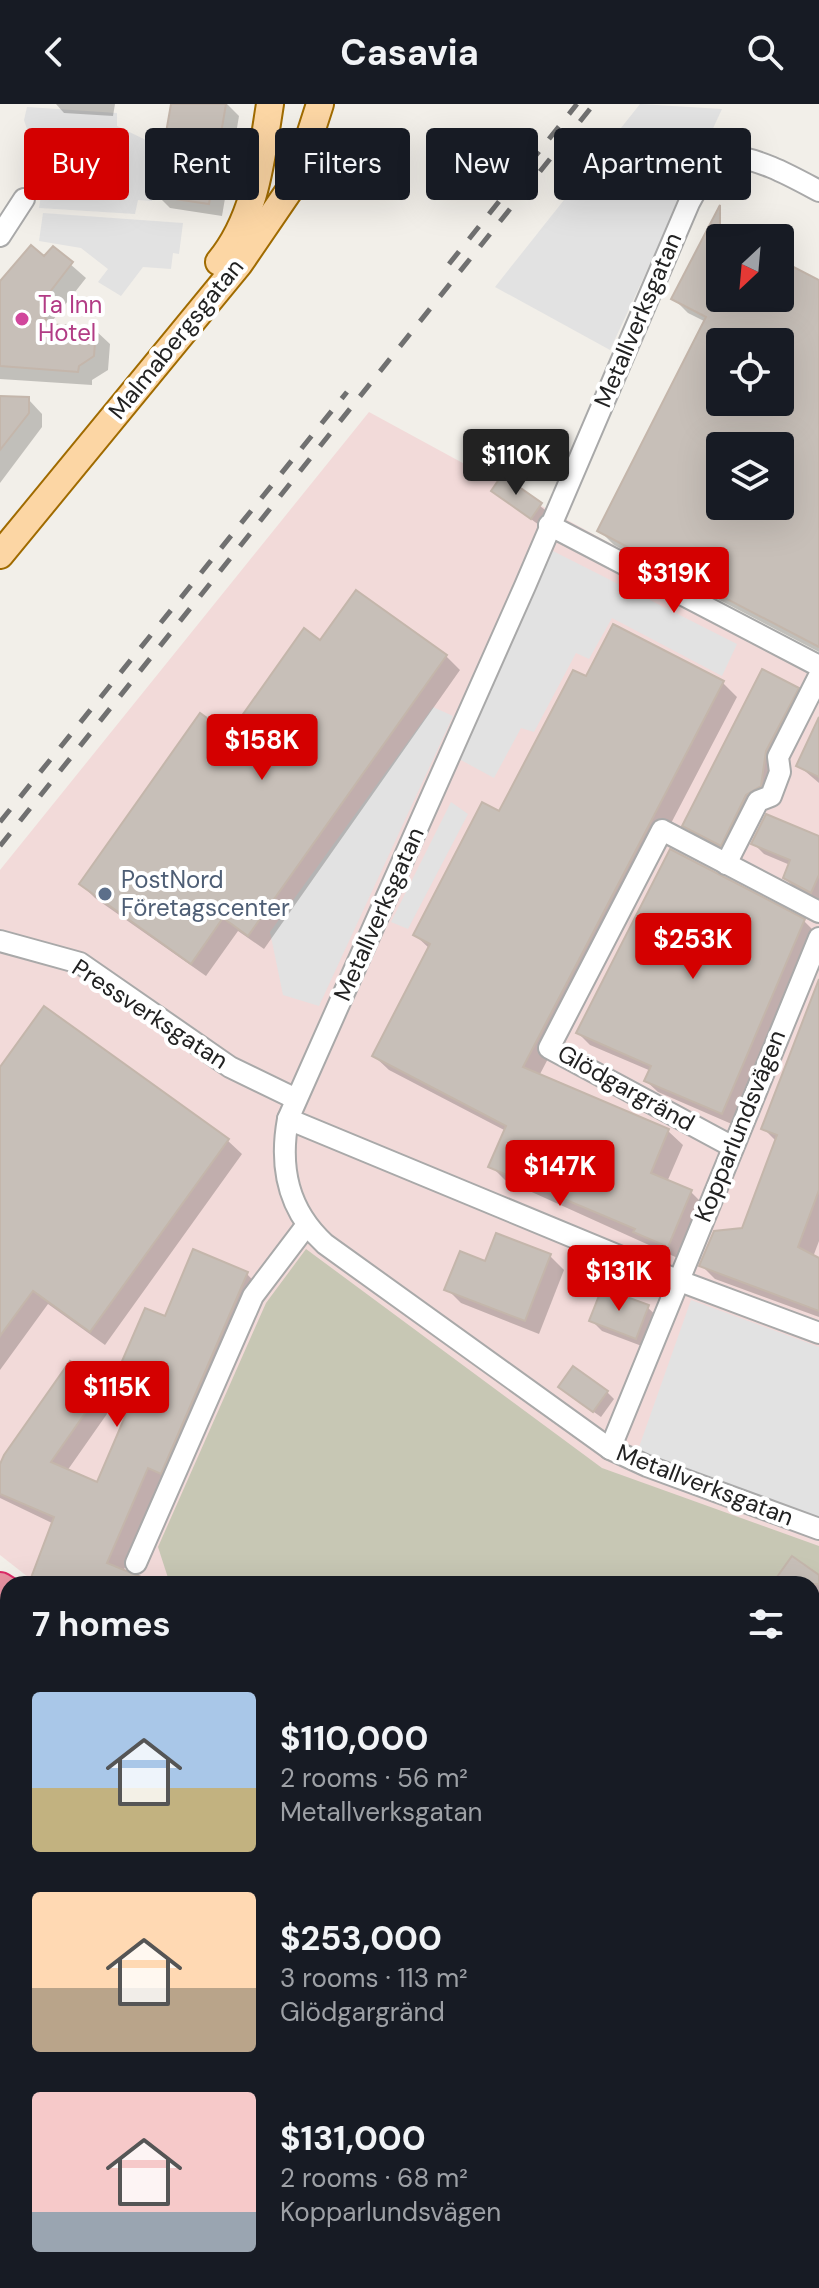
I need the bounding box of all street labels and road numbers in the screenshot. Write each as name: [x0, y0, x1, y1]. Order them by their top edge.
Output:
street label: Metallverksgatan: [587, 228, 688, 412]
street label: Malmabergsgatan: [101, 252, 250, 425]
street label: Metallverksgatan: [326, 822, 431, 1005]
street label: Pressverksgatan: [66, 952, 234, 1076]
street label: Kopparlundsvägen: [687, 1025, 792, 1226]
street label: Glödgargränd: [552, 1037, 700, 1138]
street label: Metallverksgatan: [612, 1437, 798, 1532]

